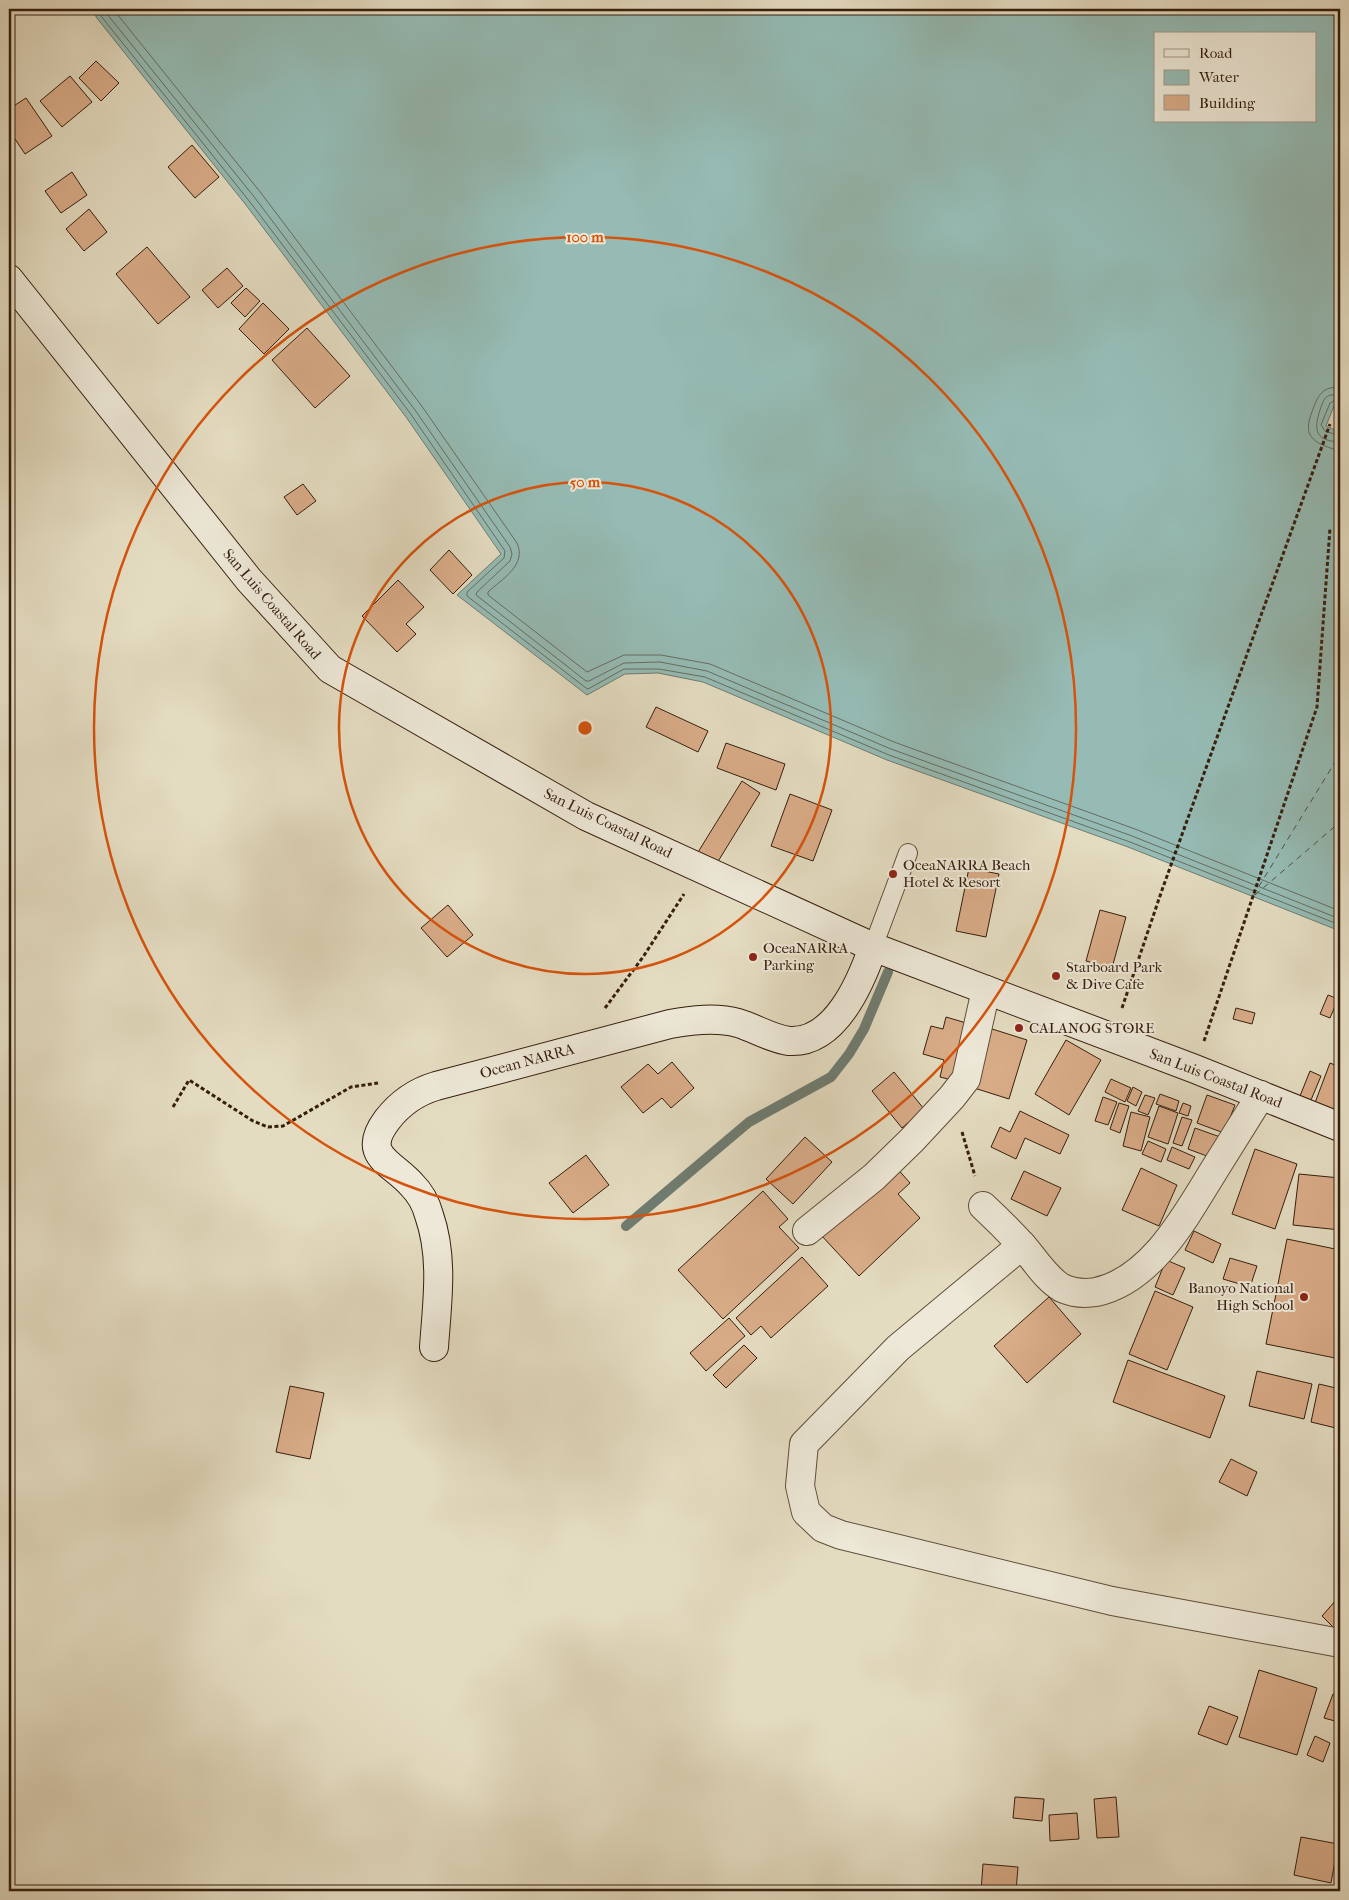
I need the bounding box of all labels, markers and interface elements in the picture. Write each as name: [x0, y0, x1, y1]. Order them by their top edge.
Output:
legend: [1154, 32, 1316, 122]
text: Road: [1199, 44, 1233, 62]
text: Water: [1198, 68, 1239, 86]
text: Building: [1199, 94, 1256, 112]
text: 100 m: [566, 228, 604, 246]
text: 50 m: [570, 473, 601, 491]
street label: San Luis Coastal Road: [219, 545, 325, 664]
centre of rings: [576, 719, 594, 737]
street label: San Luis Coastal Road: [541, 784, 676, 862]
place label: OceaNARRA Beach Hotel & Resort: [903, 856, 1031, 891]
marker: OceaNARRA Beach Hotel & Resort: [887, 868, 899, 880]
place label: OceaNARRA Parking: [763, 939, 848, 974]
marker: OceaNARRA Parking: [747, 951, 759, 963]
place label: Starboard Park & Dive Cafe: [1066, 958, 1162, 993]
marker: Starboard Park & Dive Cafe: [1050, 970, 1062, 982]
place label: CALANOG STORE: [1029, 1019, 1154, 1037]
marker: CALANOG STORE: [1013, 1022, 1025, 1034]
street label: Ocean NARRA: [478, 1040, 576, 1082]
street label: San Luis Coastal Road: [1147, 1044, 1286, 1112]
place label: Banoyo National High School: [1188, 1279, 1294, 1314]
marker: Banoyo National High School: [1298, 1291, 1310, 1303]

